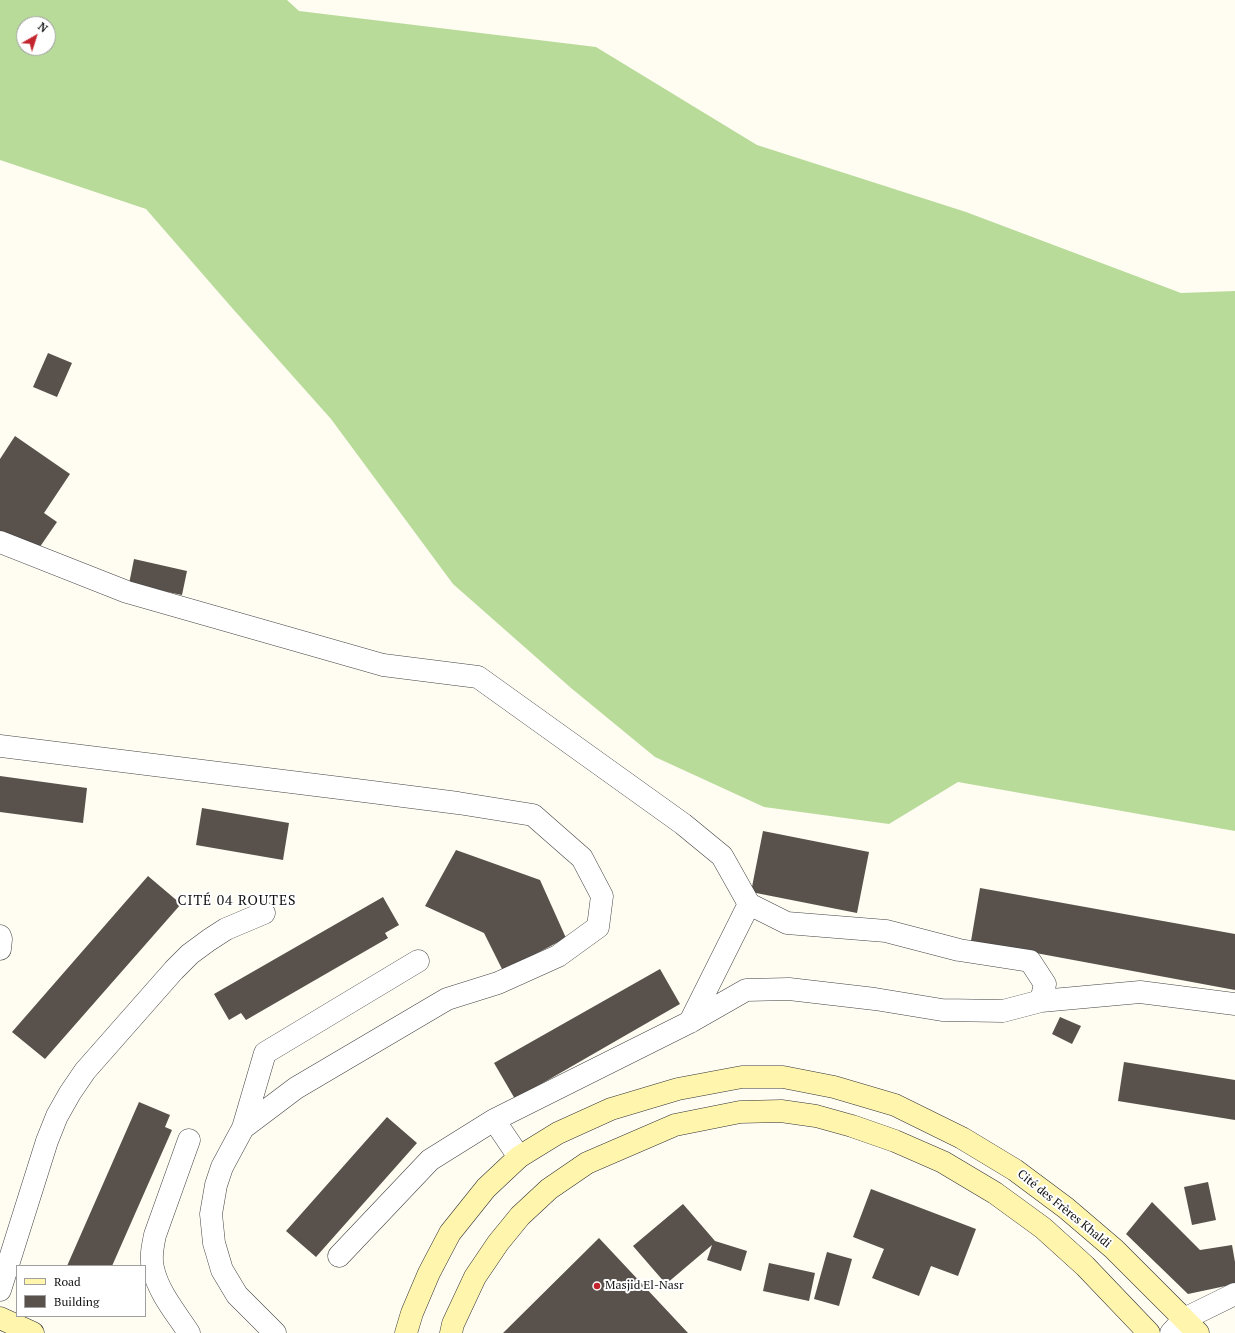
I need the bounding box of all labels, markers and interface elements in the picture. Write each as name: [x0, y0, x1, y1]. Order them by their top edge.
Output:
north arrow: [16, 16, 56, 56]
text: N: [35, 19, 51, 36]
district label: CITÉ 04 ROUTES: [177, 893, 297, 909]
street label: Cité des Frères Khaldi: [1014, 1167, 1114, 1251]
legend: [16, 1265, 146, 1317]
text: Road: [54, 1274, 81, 1289]
place label: Masjid El-Nasr: [605, 1279, 684, 1293]
marker: Masjid El-Nasr: [592, 1281, 602, 1291]
text: Building: [54, 1294, 99, 1309]

